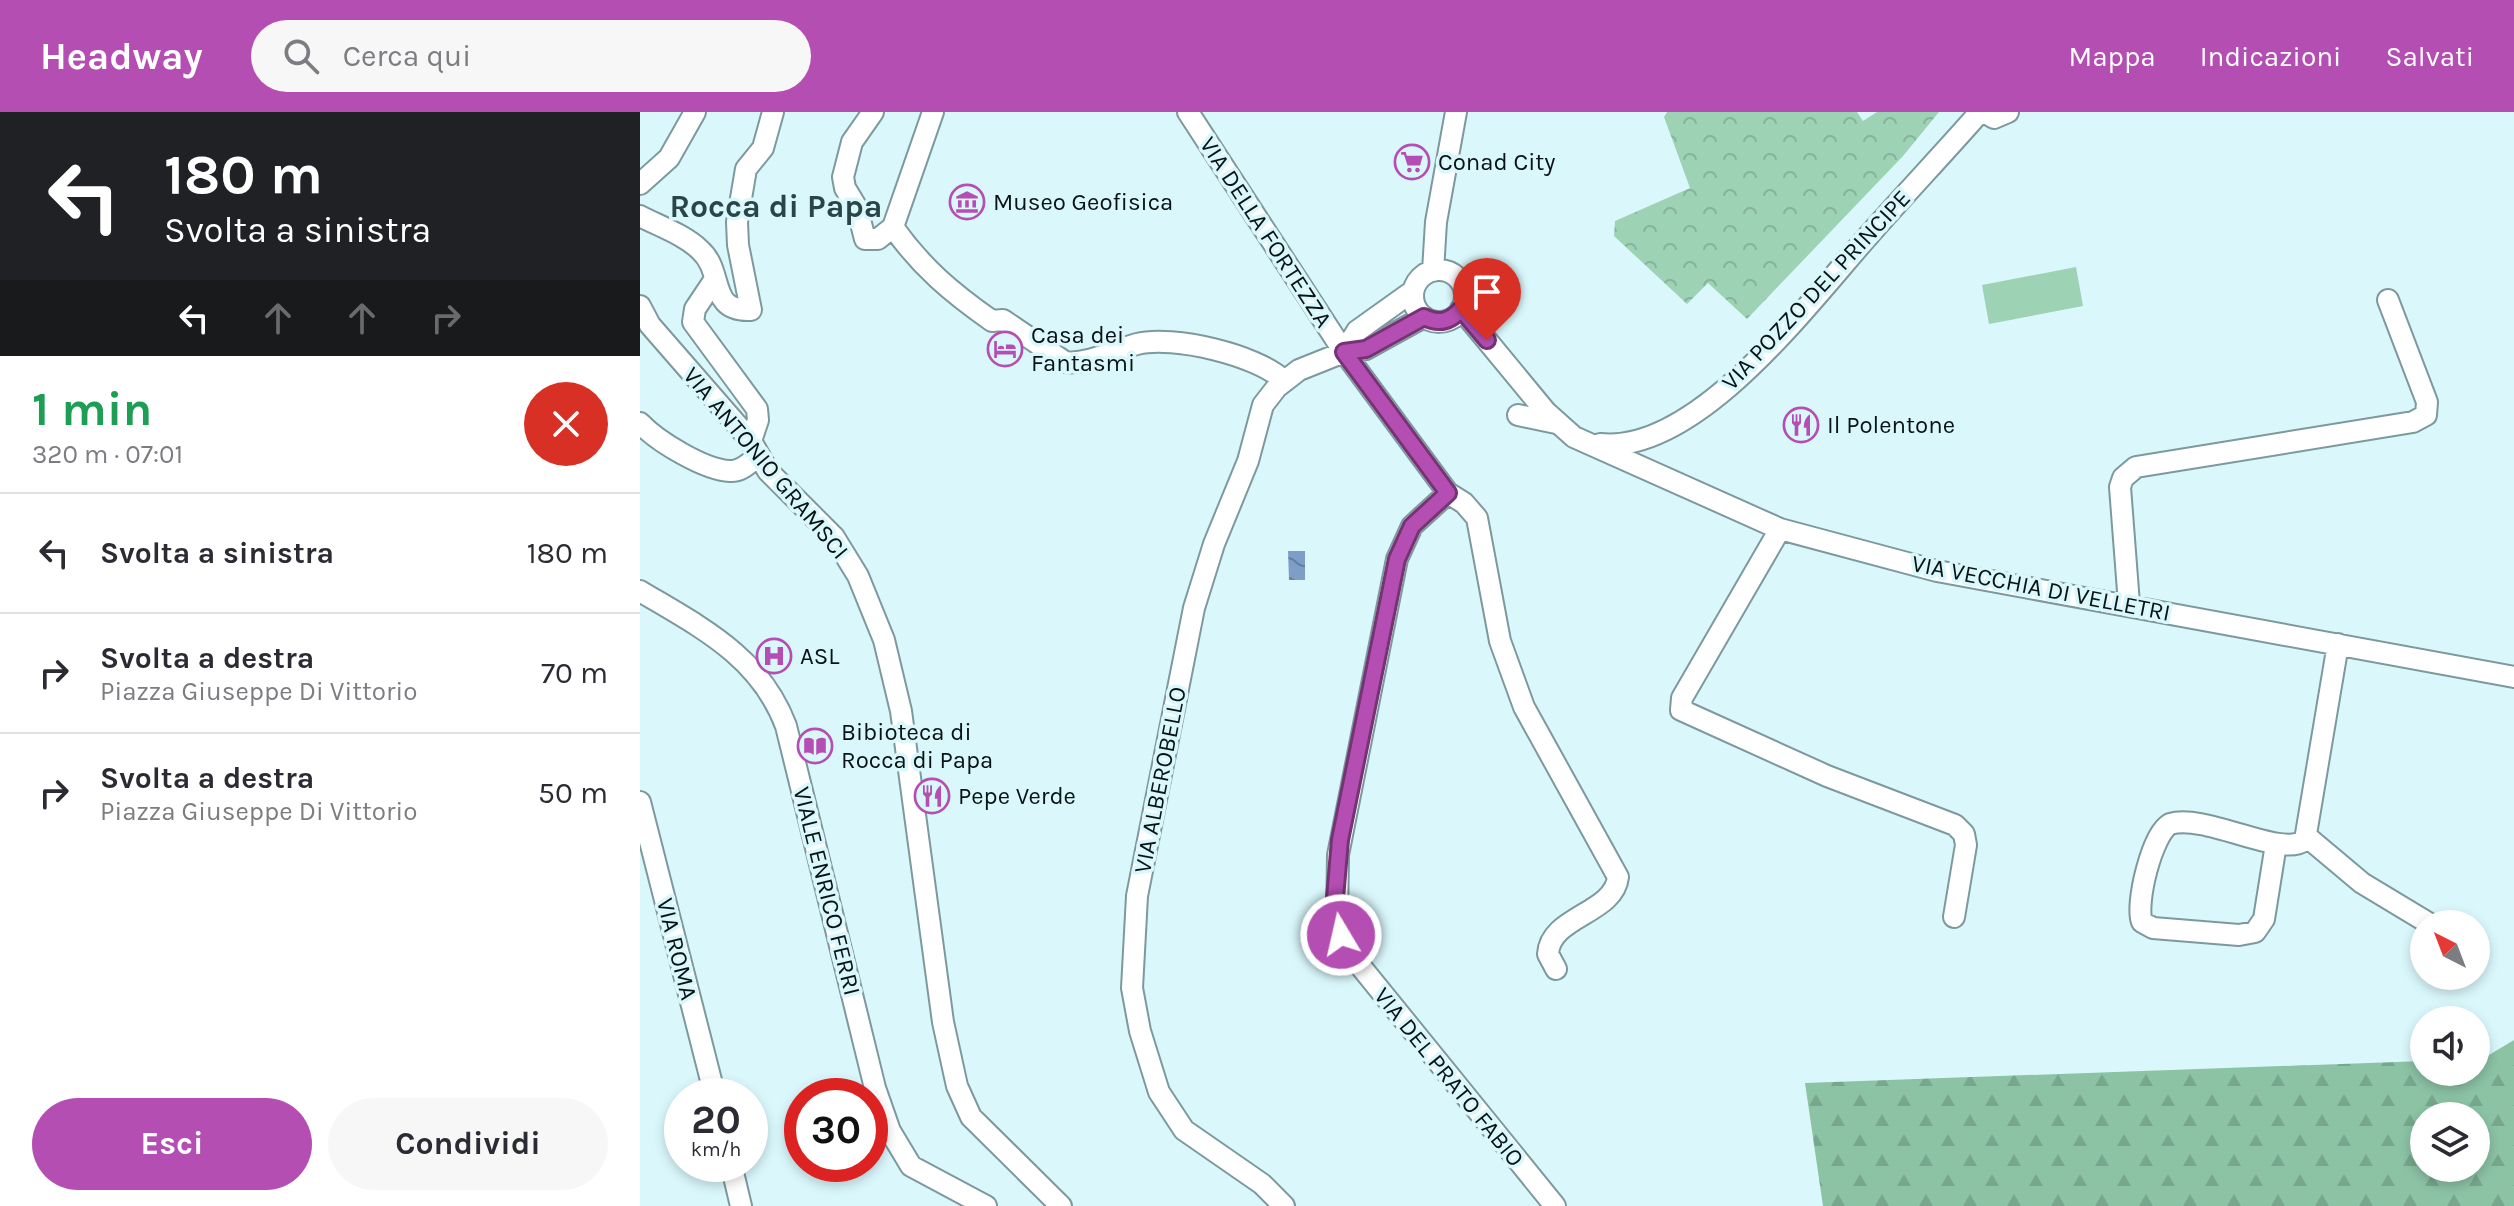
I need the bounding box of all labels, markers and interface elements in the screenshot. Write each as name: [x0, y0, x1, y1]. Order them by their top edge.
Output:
search box: [251, 20, 811, 92]
text: Headway: [40, 34, 203, 79]
icon: search: [279, 34, 323, 78]
text: Cerca qui: [343, 38, 471, 74]
text: Mappa: [2068, 40, 2156, 73]
text: Indicazioni: [2200, 40, 2341, 73]
text: Salvati: [2385, 40, 2474, 73]
street label: VIA DELLA FORTEZZA: [1194, 132, 1338, 333]
text: 180 m: [164, 142, 323, 207]
supermarket icon: Conad City: [1393, 143, 1431, 181]
icon: left: [32, 144, 136, 248]
place label: Conad City: [1438, 148, 1556, 176]
museum icon: Museo Geofisica: [948, 183, 986, 221]
street label: VIA POZZO DEL PRINCIPE: [1716, 184, 1916, 396]
district label: Rocca di Papa: [669, 188, 883, 225]
place label: Museo Geofisica: [993, 188, 1173, 216]
text: Svolta a sinistra: [164, 209, 431, 251]
pin: [1453, 258, 1521, 340]
icon: arrive: [1465, 270, 1509, 314]
icon: left: [172, 296, 216, 340]
icon: ahead: [256, 296, 300, 340]
icon: ahead: [340, 296, 384, 340]
icon: right: [424, 296, 468, 340]
place label: Casa dei Fantasmi: [1031, 321, 1135, 377]
hotel icon: Casa dei Fantasmi: [986, 330, 1024, 368]
street label: VIA ANTONIO GRAMSCI: [678, 361, 854, 565]
text: 1 min: [32, 381, 152, 437]
button: close: [524, 382, 608, 466]
restaurant icon: Il Polentone: [1782, 406, 1820, 444]
place label: Il Polentone: [1827, 411, 1955, 439]
text: 320 m · 07:01: [32, 439, 183, 470]
icon: left: [32, 531, 76, 575]
text: Svolta a sinistra: [100, 535, 334, 571]
text: 180 m: [527, 535, 608, 571]
street label: VIA VECCHIA DI VELLETRI: [1909, 549, 2173, 627]
hospital icon: ASL: [755, 637, 793, 675]
text: Svolta a destra: [100, 640, 314, 676]
place label: ASL: [800, 642, 840, 670]
icon: right: [32, 651, 76, 695]
text: 70 m: [541, 655, 608, 691]
text: Piazza Giuseppe Di Vittorio: [100, 676, 417, 707]
street label: VIA ALBEROBELLO: [1128, 684, 1192, 876]
place label: Bibioteca di Rocca di Papa: [841, 718, 993, 774]
library icon: Bibioteca di Rocca di Papa: [796, 727, 834, 765]
text: Svolta a destra: [100, 760, 314, 796]
icon: right: [32, 771, 76, 815]
text: 50 m: [538, 775, 608, 811]
restaurant icon: Pepe Verde: [913, 777, 951, 815]
place label: Pepe Verde: [958, 782, 1076, 810]
street label: VIALE ENRICO FERRI: [788, 784, 866, 998]
text: Piazza Giuseppe Di Vittorio: [100, 796, 417, 827]
position arrow: [1299, 893, 1383, 977]
street label: VIA ROMA: [651, 895, 703, 1003]
north arrow: [2410, 910, 2490, 990]
map controls: [2410, 910, 2490, 1182]
street label: VIA DEL PRATO FABIO: [1368, 982, 1530, 1172]
button: sound: [2410, 1006, 2490, 1086]
speed limit sign: 30: [784, 1078, 888, 1182]
text: 20: [691, 1096, 741, 1143]
button: Esci: [32, 1098, 312, 1190]
button: Condividi: [328, 1098, 608, 1190]
button: layers: [2410, 1102, 2490, 1182]
text: km/h: [691, 1138, 741, 1161]

